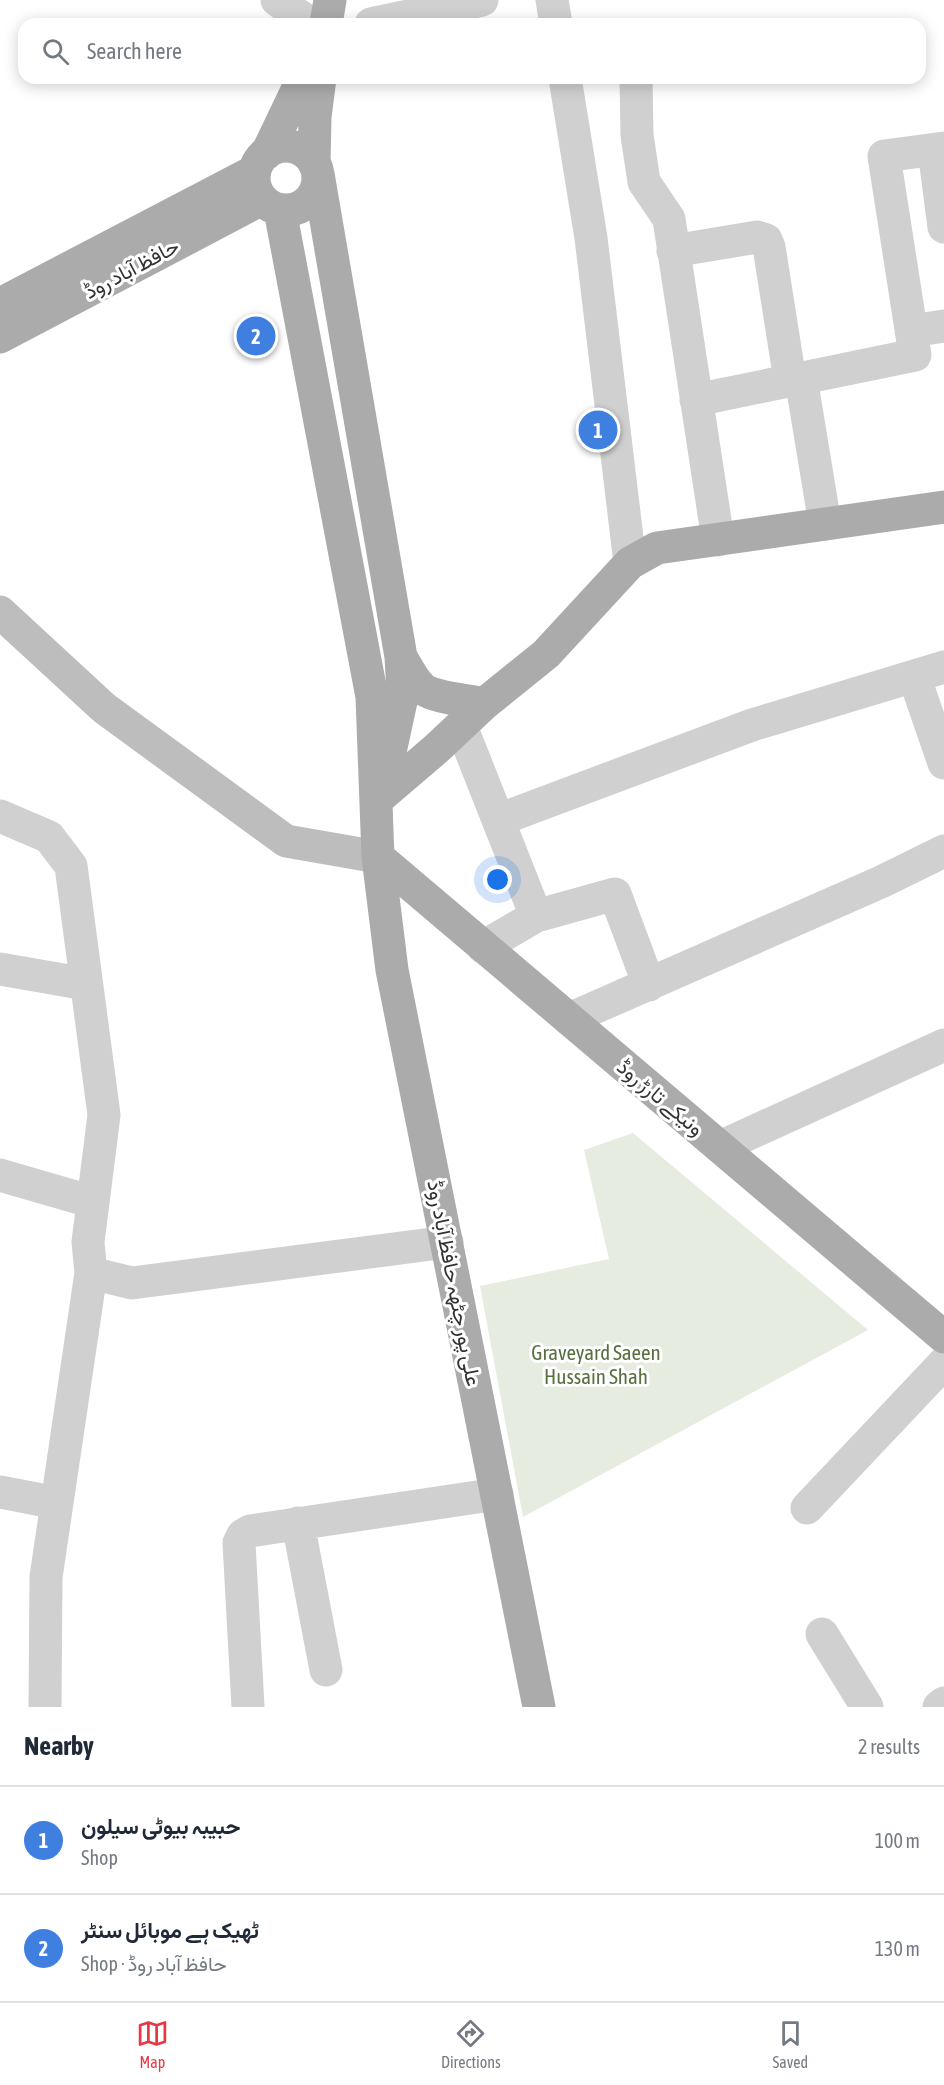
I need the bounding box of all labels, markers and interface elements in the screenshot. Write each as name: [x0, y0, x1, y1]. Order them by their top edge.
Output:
search box: [18, 18, 926, 84]
icon: search: [39, 35, 72, 68]
text: Search here: [87, 38, 182, 64]
street label: حافظ آباد روڈ: [80, 233, 183, 305]
pin: 2: [236, 314, 276, 358]
pin: 1: [578, 408, 618, 452]
your location: [483, 865, 512, 894]
street label: ونیکے تارڑ روڈ: [612, 1054, 709, 1142]
street label: علی پور چٹھہ حافظ آباد روڈ: [420, 1178, 487, 1389]
park label: Graveyard Saeen Hussain Shah: [531, 1340, 661, 1388]
text: Nearby: [24, 1731, 94, 1761]
text: 2 results: [858, 1735, 920, 1758]
text: حبیبہ بیوٹی سیلون: [81, 1813, 241, 1839]
text: 1: [39, 1829, 48, 1852]
text: 100 m: [875, 1829, 920, 1852]
text: Shop: [81, 1846, 118, 1869]
text: ٹھیک ہے موبائل سنٹر: [81, 1917, 259, 1943]
text: 2: [39, 1937, 48, 1960]
text: 130 m: [875, 1937, 920, 1960]
text: Shop · حافظ آباد روڈ: [81, 1952, 227, 1975]
tab: Map: [136, 2017, 169, 2071]
tab: Directions: [441, 2017, 501, 2071]
tab: Saved: [773, 2017, 808, 2071]

